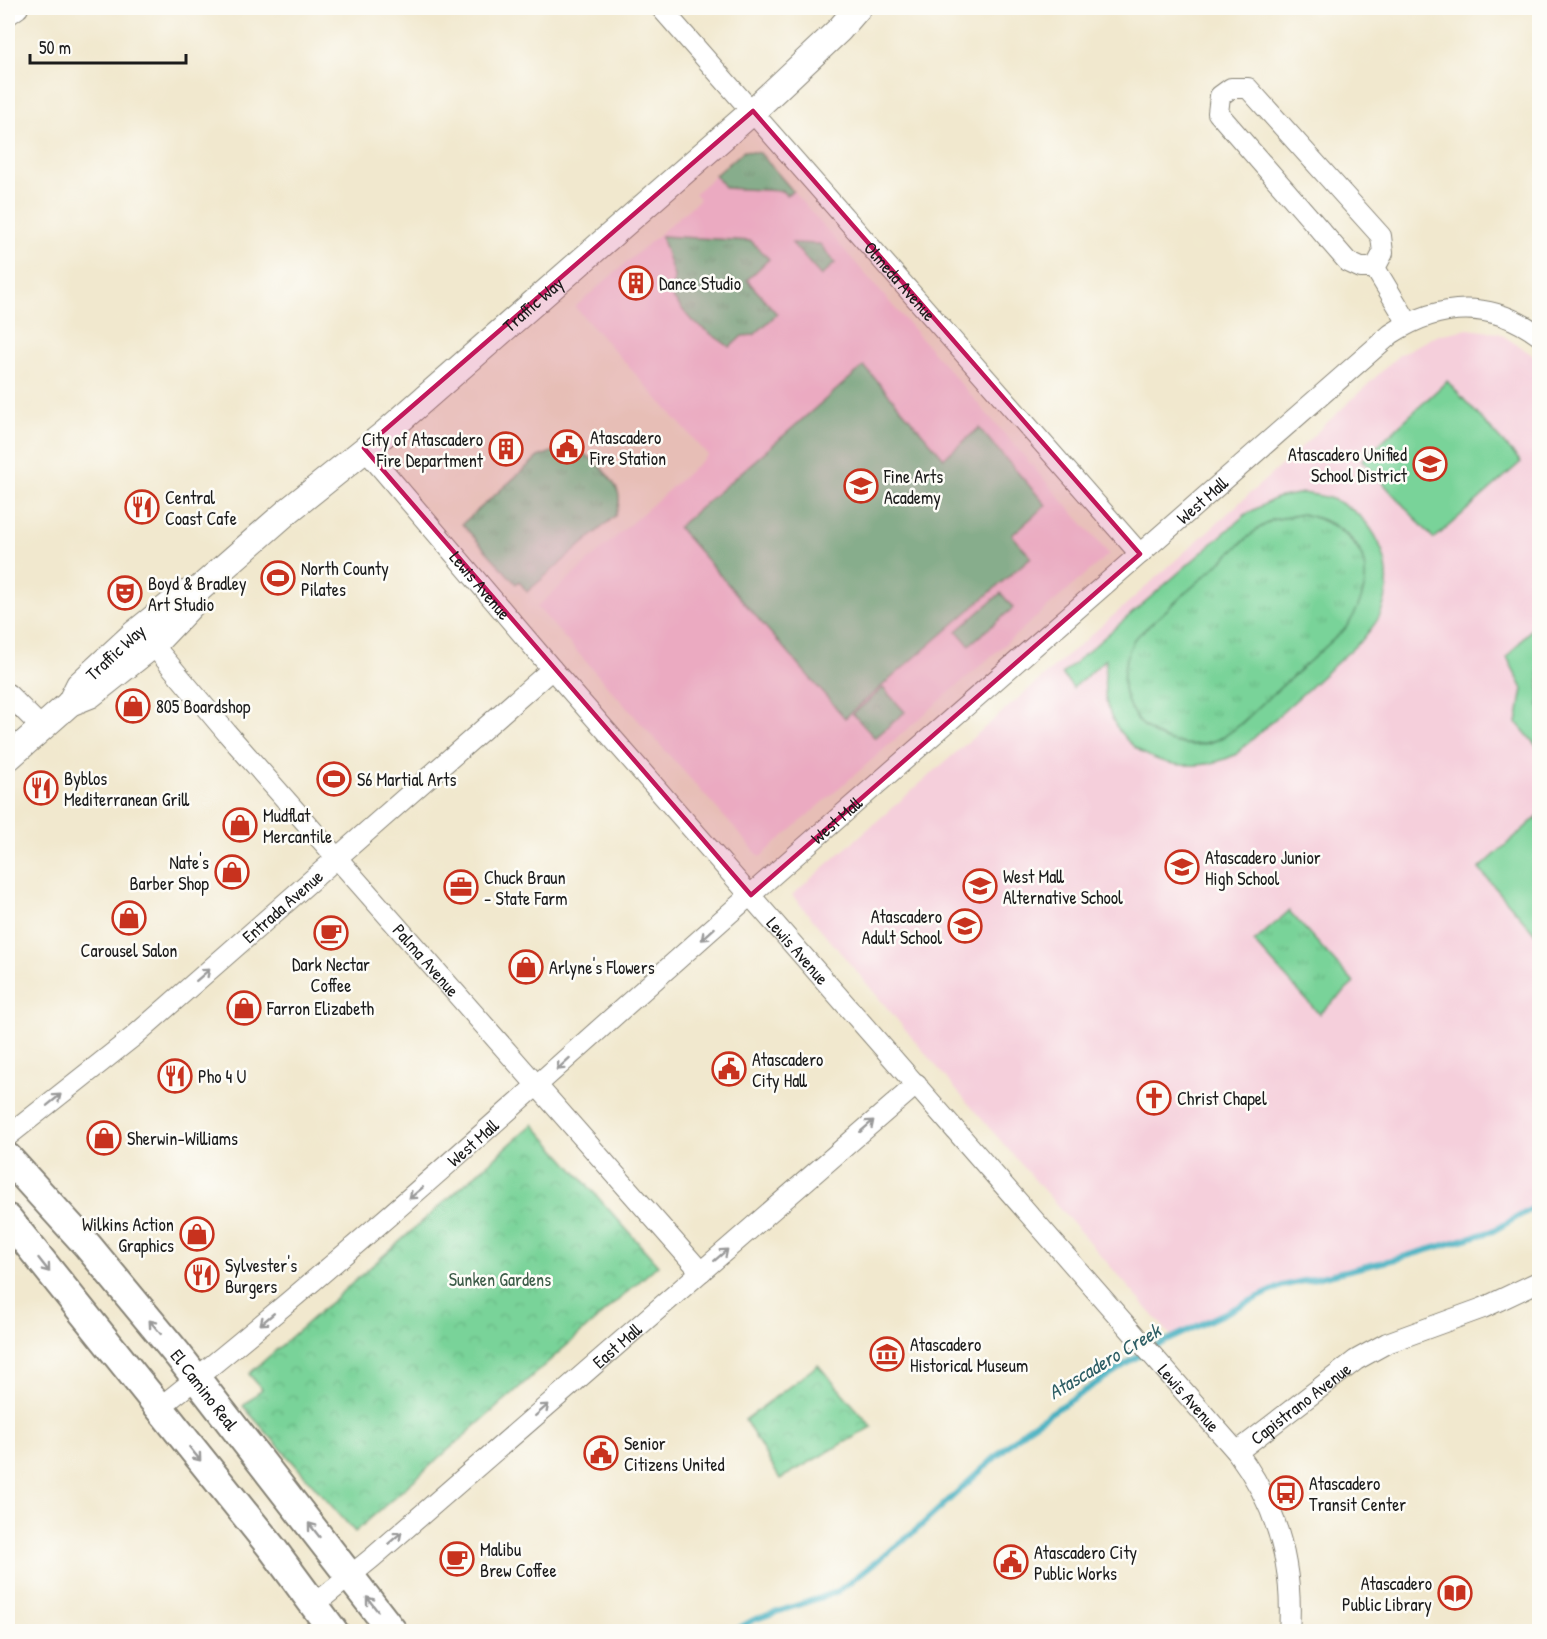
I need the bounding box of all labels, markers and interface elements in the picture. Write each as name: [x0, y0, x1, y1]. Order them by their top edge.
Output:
scale bar: [30, 27, 186, 65]
text: 50 m: [39, 35, 71, 60]
street label: Olmeda Avenue: [859, 236, 942, 326]
building icon: Dance Studio: [618, 265, 654, 301]
street label: Traffic Way: [497, 270, 569, 337]
place label: Dance Studio: [659, 271, 741, 296]
place label: Atascadero Fire Station: [589, 425, 666, 471]
place label: City of Atascadero Fire Department: [362, 427, 484, 473]
public building icon: Atascadero Fire Station: [549, 429, 585, 465]
building icon: City of Atascadero Fire Department: [488, 431, 524, 467]
place label: Atascadero Unified School District: [1288, 442, 1408, 488]
school or university icon: Atascadero Unified School District: [1412, 446, 1448, 482]
place label: Fine Arts Academy: [883, 464, 943, 510]
school or university icon: Fine Arts Academy: [843, 468, 879, 504]
street label: West Mall: [1171, 470, 1233, 529]
place label: Central Coast Cafe: [165, 485, 237, 531]
restaurant icon: Central Coast Cafe: [124, 489, 160, 525]
street label: Lewis Avenue: [444, 545, 517, 625]
place label: North County Pilates: [301, 556, 389, 602]
sports icon: North County Pilates: [260, 560, 296, 596]
place label: Boyd & Bradley Art Studio: [148, 571, 247, 617]
theatre icon: Boyd & Bradley Art Studio: [107, 575, 143, 611]
street label: Traffic Way: [80, 618, 150, 686]
shop icon: 805 Boardshop: [115, 688, 151, 724]
place label: 805 Boardshop: [156, 694, 251, 719]
sports icon: S6 Martial Arts: [316, 761, 352, 797]
place label: Byblos Mediterranean Grill: [64, 766, 189, 812]
place label: S6 Martial Arts: [357, 767, 456, 792]
restaurant icon: Byblos Mediterranean Grill: [23, 770, 59, 806]
street label: West Mall: [805, 790, 867, 849]
place label: Mudflat Mercantile: [263, 803, 332, 849]
shop icon: Mudflat Mercantile: [222, 807, 258, 843]
place label: Atascadero Junior High School: [1205, 845, 1321, 891]
school or university icon: Atascadero Junior High School: [1164, 849, 1200, 885]
place label: Nate's Barber Shop: [129, 850, 209, 896]
shop icon: Nate's Barber Shop: [214, 854, 250, 890]
street label: Entrada Avenue: [236, 864, 328, 948]
place label: West Mall Alternative School: [1003, 864, 1123, 910]
place label: Chuck Braun - State Farm: [484, 865, 567, 911]
school or university icon: West Mall Alternative School: [962, 868, 998, 904]
office icon: Chuck Braun - State Farm: [443, 869, 479, 905]
shop icon: Carousel Salon: [111, 900, 147, 936]
place label: Atascadero Adult School: [862, 904, 942, 950]
school or university icon: Atascadero Adult School: [947, 908, 983, 944]
street label: Lewis Avenue: [761, 911, 835, 990]
cafe icon: Dark Nectar Coffee: [313, 915, 349, 951]
street label: Palma Avenue: [387, 918, 465, 1002]
one-way arrow: [700, 927, 715, 941]
place label: Carousel Salon: [81, 938, 177, 963]
shop icon: Arlyne's Flowers: [508, 949, 544, 985]
place label: Dark Nectar Coffee: [292, 952, 370, 998]
place label: Arlyne's Flowers: [549, 955, 655, 980]
one-way arrow: [195, 968, 210, 982]
shop icon: Farron Elizabeth: [226, 990, 262, 1026]
place label: Farron Elizabeth: [266, 996, 375, 1021]
place label: Atascadero City Hall: [752, 1047, 823, 1093]
public building icon: Atascadero City Hall: [711, 1051, 747, 1087]
one-way arrow: [555, 1057, 570, 1071]
restaurant icon: Pho 4 U: [157, 1058, 193, 1094]
place label: Pho 4 U: [198, 1064, 247, 1089]
church icon: Christ Chapel: [1136, 1080, 1172, 1116]
place label: Christ Chapel: [1177, 1086, 1267, 1111]
one-way arrow: [45, 1094, 61, 1107]
street label: West Mall: [441, 1113, 504, 1172]
one-way arrow: [859, 1119, 874, 1133]
shop icon: Sherwin-Williams: [86, 1120, 122, 1156]
place label: Sherwin-Williams: [127, 1126, 238, 1151]
one-way arrow: [408, 1186, 424, 1199]
place label: Wilkins Action Graphics: [82, 1212, 174, 1258]
shop icon: Wilkins Action Graphics: [179, 1216, 215, 1252]
one-way arrow: [713, 1248, 728, 1262]
place label: Sylvester's Burgers: [225, 1253, 297, 1299]
one-way arrow: [37, 1256, 50, 1272]
restaurant icon: Sylvester's Burgers: [184, 1257, 220, 1293]
park label: Sunken Gardens: [449, 1267, 551, 1292]
one-way arrow: [260, 1312, 275, 1326]
water label: Atascadero Creek: [1043, 1316, 1167, 1405]
street label: East Mall: [587, 1317, 647, 1374]
one-way arrow: [148, 1320, 162, 1335]
place label: Atascadero Historical Museum: [910, 1332, 1028, 1378]
museum icon: Atascadero Historical Museum: [869, 1336, 905, 1372]
street label: El Camino Real: [165, 1343, 245, 1436]
street label: Capistrano Avenue: [1245, 1356, 1356, 1450]
street label: Lewis Avenue: [1153, 1358, 1226, 1437]
one-way arrow: [534, 1404, 550, 1417]
place label: Senior Citizens United: [624, 1431, 725, 1477]
public building icon: Senior Citizens United: [583, 1435, 619, 1471]
one-way arrow: [188, 1446, 201, 1462]
place label: Atascadero Transit Center: [1309, 1471, 1406, 1517]
bus stop icon: Atascadero Transit Center: [1268, 1475, 1304, 1511]
one-way arrow: [307, 1522, 320, 1538]
one-way arrow: [387, 1531, 402, 1545]
place label: Malibu Brew Coffee: [480, 1537, 557, 1583]
place label: Atascadero City Public Works: [1034, 1540, 1138, 1586]
cafe icon: Malibu Brew Coffee: [439, 1541, 475, 1577]
public building icon: Atascadero City Public Works: [993, 1544, 1029, 1580]
place label: Atascadero Public Library: [1342, 1571, 1432, 1617]
library icon: Atascadero Public Library: [1437, 1575, 1473, 1611]
one-way arrow: [365, 1596, 378, 1612]

